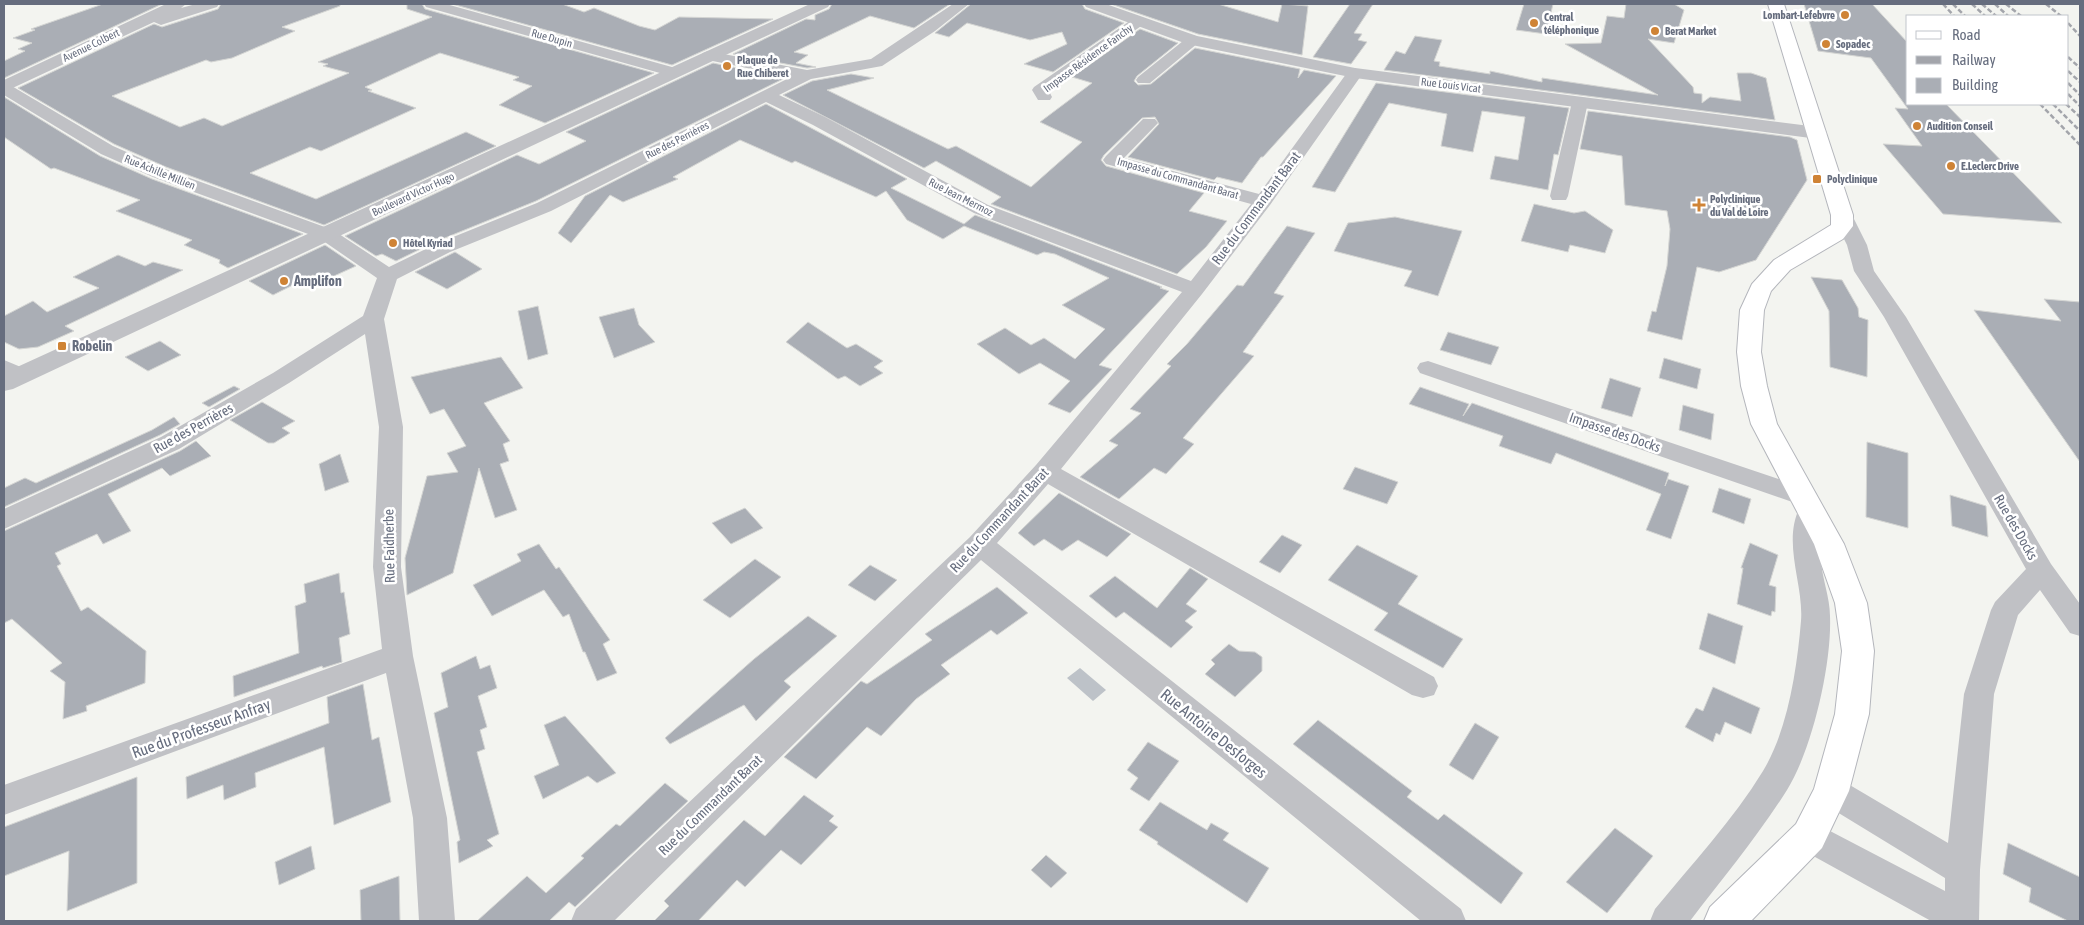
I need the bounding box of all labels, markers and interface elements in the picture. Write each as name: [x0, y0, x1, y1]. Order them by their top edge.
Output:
place label: Lombart-Lefebvre: [1763, 9, 1835, 21]
marker: Lombart-Lefebvre: [1839, 9, 1851, 21]
place label: Central téléphonique: [1543, 11, 1599, 36]
legend: [1906, 15, 2069, 105]
marker: Central téléphonique: [1528, 17, 1540, 29]
street label: Impasse Résidence Fanchy: [1041, 21, 1135, 94]
marker: Berat Market: [1649, 25, 1661, 37]
place label: Berat Market: [1665, 25, 1717, 37]
street label: Avenue Colbert: [61, 26, 121, 64]
street label: Rue Dupin: [530, 26, 574, 50]
text: Road: [1952, 26, 1981, 43]
marker: Sopadec: [1820, 38, 1832, 50]
place label: Sopadec: [1836, 38, 1871, 50]
text: Railway: [1952, 51, 1996, 68]
place label: Plaque de Rue Chiberet: [737, 54, 790, 79]
marker: Plaque de Rue Chiberet: [721, 60, 733, 72]
street label: Rue Louis Vicat: [1420, 75, 1482, 95]
text: Building: [1952, 76, 1998, 93]
street label: Rue des Perrières: [643, 119, 711, 161]
marker: Audition Conseil: [1911, 120, 1923, 132]
place label: Audition Conseil: [1926, 120, 1994, 132]
street label: Rue du Commandant Barat: [1208, 148, 1304, 268]
street label: Rue Achille Millien: [123, 152, 197, 192]
street label: Impasse du Commandant Barat: [1116, 155, 1240, 201]
marker: E.Leclerc Drive: [1945, 160, 1957, 172]
place label: E.Leclerc Drive: [1961, 160, 2019, 172]
street label: Boulevard Victor Hugo: [370, 170, 456, 218]
marker: Polyclinique: [1811, 173, 1823, 185]
place label: Polyclinique: [1827, 173, 1878, 185]
street label: Rue Jean Mermoz: [927, 176, 995, 218]
place label: Polyclinique du Val de Loire: [1710, 193, 1769, 218]
marker: Polyclinique du Val de Loire: [1692, 198, 1706, 212]
marker: Hôtel Kyriad: [387, 237, 399, 249]
place label: Hôtel Kyriad: [403, 237, 453, 249]
place label: Amplifon: [293, 273, 342, 289]
marker: Amplifon: [278, 275, 290, 287]
place label: Robelin: [72, 338, 113, 354]
marker: Robelin: [56, 340, 68, 352]
street label: Rue des Perrières: [151, 400, 236, 456]
street label: Impasse des Docks: [1567, 409, 1663, 455]
street label: Rue du Commandant Barat: [946, 464, 1052, 576]
street label: Rue des Docks: [1991, 492, 2041, 562]
street label: Rue Faidherbe: [380, 509, 398, 583]
street label: Rue Antoine Desforges: [1157, 685, 1271, 782]
street label: Rue du Professeur Anfray: [129, 694, 273, 762]
street label: Rue du Commandant Barat: [655, 752, 765, 858]

